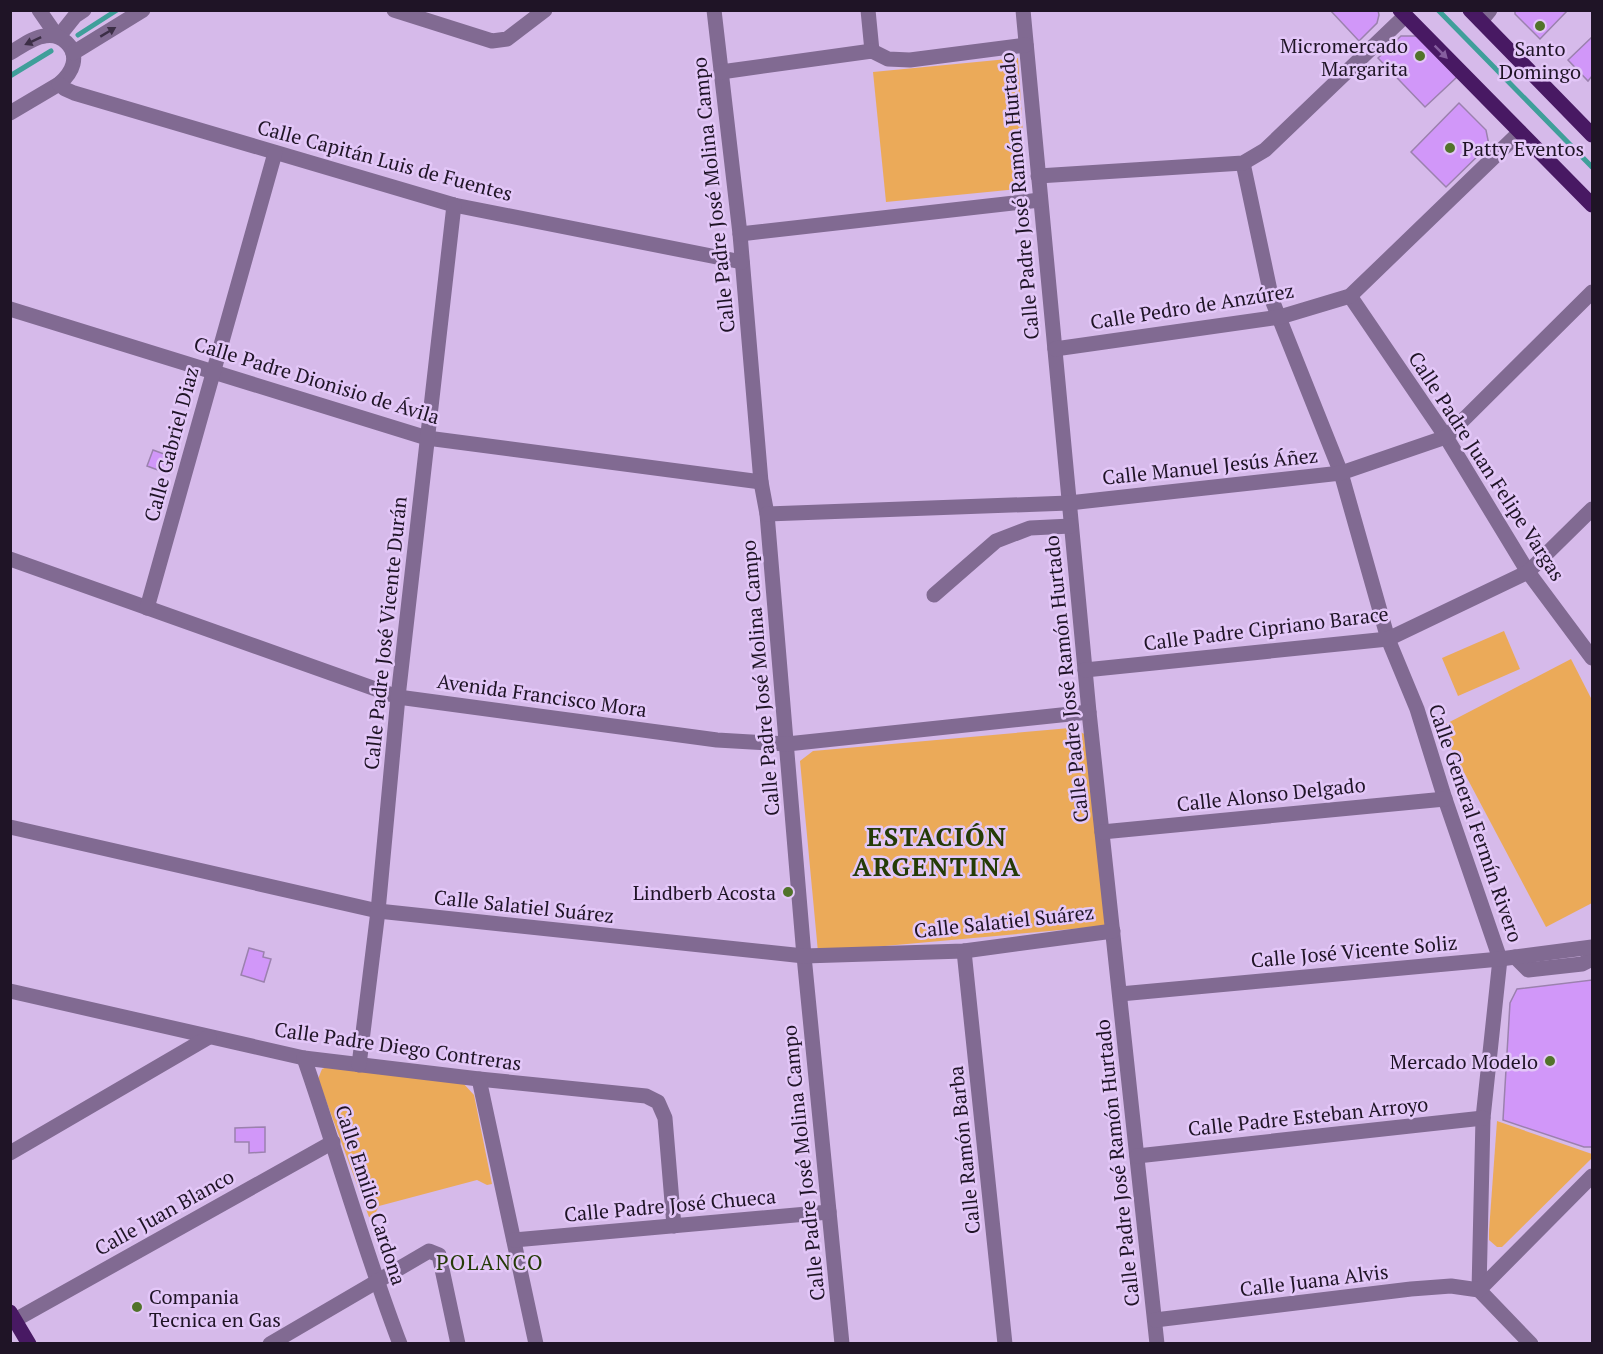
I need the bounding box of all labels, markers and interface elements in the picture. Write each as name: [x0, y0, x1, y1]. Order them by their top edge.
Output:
marker: Santo Domingo: [1533, 19, 1547, 33]
one-way arrow: [100, 26, 116, 37]
place label: Micromercado Margarita: [1280, 32, 1408, 82]
place label: Santo Domingo: [1499, 35, 1581, 85]
one-way arrow: [24, 36, 41, 45]
one-way arrow: [1434, 45, 1448, 60]
marker: Micromercado Margarita: [1413, 49, 1427, 63]
street label: Calle Padre José Ramón Hurtado: [993, 51, 1045, 341]
street label: Calle Padre José Molina Campo: [685, 56, 741, 334]
street label: Calle Capitán Luis de Fuentes: [254, 113, 516, 207]
place label: Patty Eventos: [1462, 135, 1584, 162]
marker: Patty Eventos: [1443, 141, 1457, 155]
street label: Calle Pedro de Anzúrez: [1088, 277, 1296, 335]
street label: Calle Padre Dionisio de Ávila: [191, 330, 443, 430]
street label: Calle Padre Juan Felipe Vargas: [1403, 346, 1571, 586]
street label: Calle Gabriel Diaz: [137, 364, 205, 524]
street label: Calle Manuel Jesús Áñez: [1101, 441, 1319, 491]
street label: Calle Padre José Vicente Durán: [357, 495, 413, 771]
street label: Calle Padre José Ramón Hurtado: [1038, 534, 1094, 824]
street label: Calle Padre José Molina Campo: [734, 539, 786, 817]
street label: Calle Padre Cipriano Barace: [1142, 600, 1390, 656]
street label: Avenida Francisco Mora: [435, 667, 649, 723]
street label: Calle General Fermín Rivero: [1422, 700, 1530, 946]
street label: Calle Alonso Delgado: [1175, 771, 1367, 817]
district label: ESTACIÓN ARGENTINA: [852, 819, 1022, 883]
place label: Lindberb Acosta: [633, 879, 776, 906]
street label: Calle Salatiel Suárez: [433, 883, 615, 929]
marker: Lindberb Acosta: [781, 885, 795, 899]
street label: Calle Salatiel Suárez: [913, 898, 1095, 944]
street label: Calle José Vicente Soliz: [1250, 929, 1458, 973]
street label: Calle Padre Diego Contreras: [273, 1015, 523, 1077]
street label: Calle Padre José Ramón Hurtado: [1089, 1018, 1145, 1308]
street label: Calle Padre José Molina Campo: [775, 1024, 831, 1302]
place label: Mercado Modelo: [1390, 1048, 1538, 1075]
marker: Mercado Modelo: [1543, 1054, 1557, 1068]
street label: Calle Ramón Barba: [942, 1065, 986, 1235]
street label: Calle Padre Esteban Arroyo: [1187, 1090, 1429, 1142]
street label: Calle Emilio Cardona: [329, 1102, 413, 1288]
street label: Calle Juan Blanco: [89, 1163, 239, 1261]
street label: Calle Padre José Chueca: [563, 1182, 777, 1228]
district label: POLANCO: [436, 1248, 544, 1276]
street label: Calle Juana Alvis: [1238, 1258, 1390, 1302]
place label: Compania Tecnica en Gas: [149, 1283, 281, 1333]
marker: Compania Tecnica en Gas: [130, 1300, 144, 1314]

